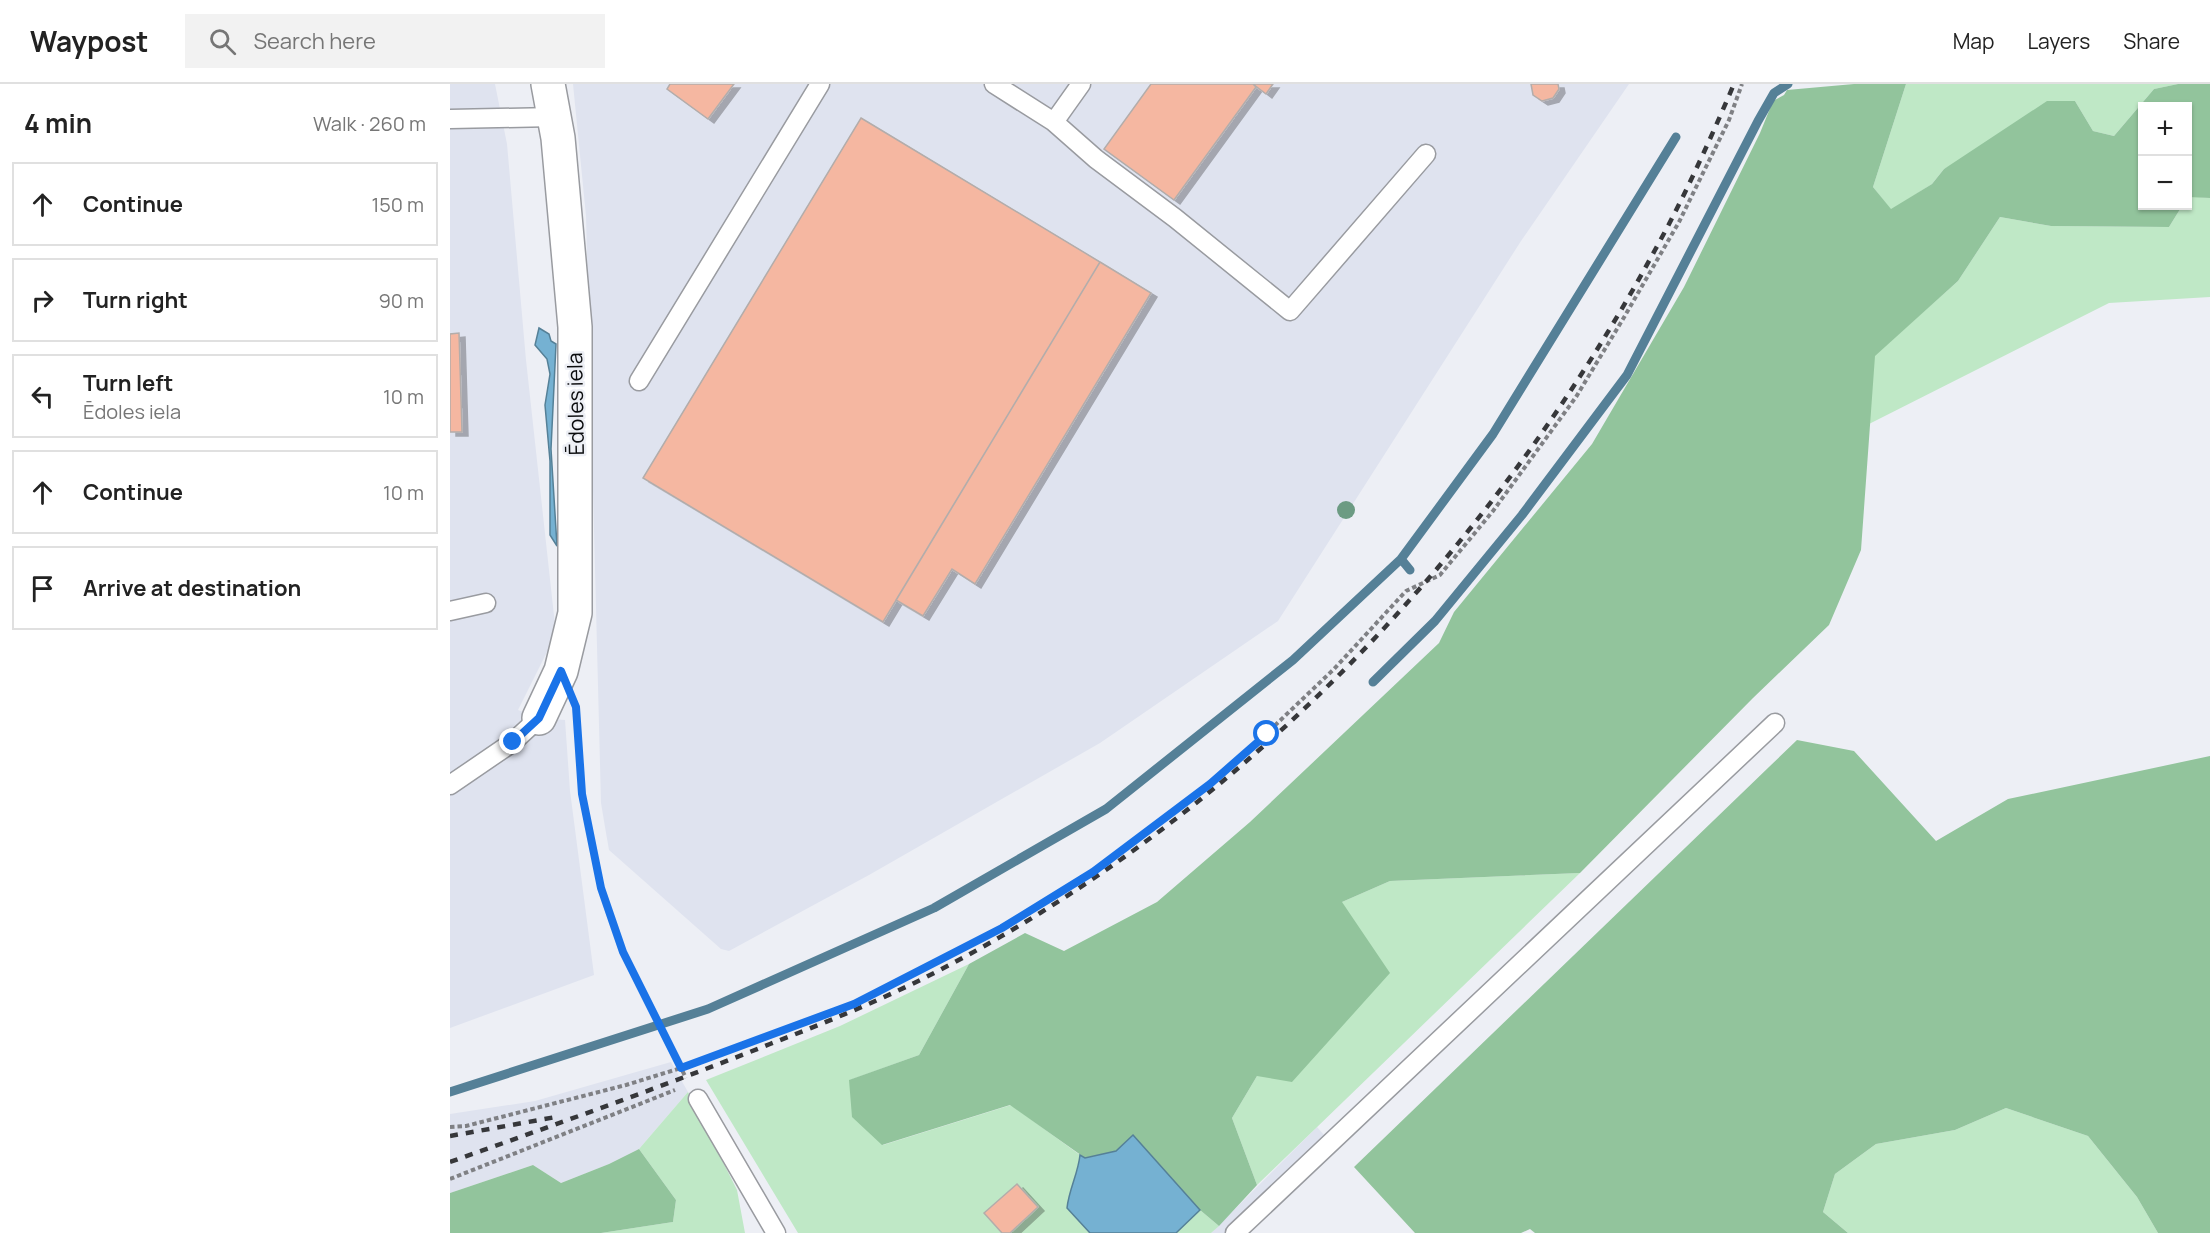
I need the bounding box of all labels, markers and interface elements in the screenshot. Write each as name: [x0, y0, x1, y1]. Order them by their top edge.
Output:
search box: [185, 14, 605, 68]
text: Waypost: [30, 22, 149, 60]
icon: search: [206, 25, 239, 58]
text: Search here: [254, 26, 376, 56]
text: Map: [1953, 27, 1994, 55]
text: Layers: [2027, 27, 2090, 55]
text: Share: [2123, 27, 2180, 55]
map controls: [2138, 102, 2192, 210]
button: +: [2138, 102, 2192, 156]
text: 4 min: [24, 105, 92, 141]
text: Walk · 260 m: [313, 110, 426, 137]
button: −: [2138, 156, 2192, 210]
icon: ahead: [26, 188, 59, 221]
text: Continue: [83, 189, 183, 219]
text: 150 m: [371, 191, 424, 218]
icon: right: [26, 284, 59, 317]
text: Turn right: [83, 285, 188, 315]
text: 90 m: [378, 287, 424, 314]
street label: Ēdoles iela: [560, 352, 590, 456]
text: Turn left: [83, 368, 173, 398]
icon: left: [26, 380, 59, 413]
text: 10 m: [383, 383, 424, 410]
text: Ēdoles iela: [83, 398, 181, 425]
icon: ahead: [26, 476, 59, 509]
text: Continue: [83, 477, 183, 507]
text: 10 m: [383, 479, 424, 506]
icon: arrive: [26, 572, 59, 605]
text: Arrive at destination: [83, 573, 301, 603]
route start: [1253, 720, 1279, 746]
route end: [499, 728, 525, 754]

